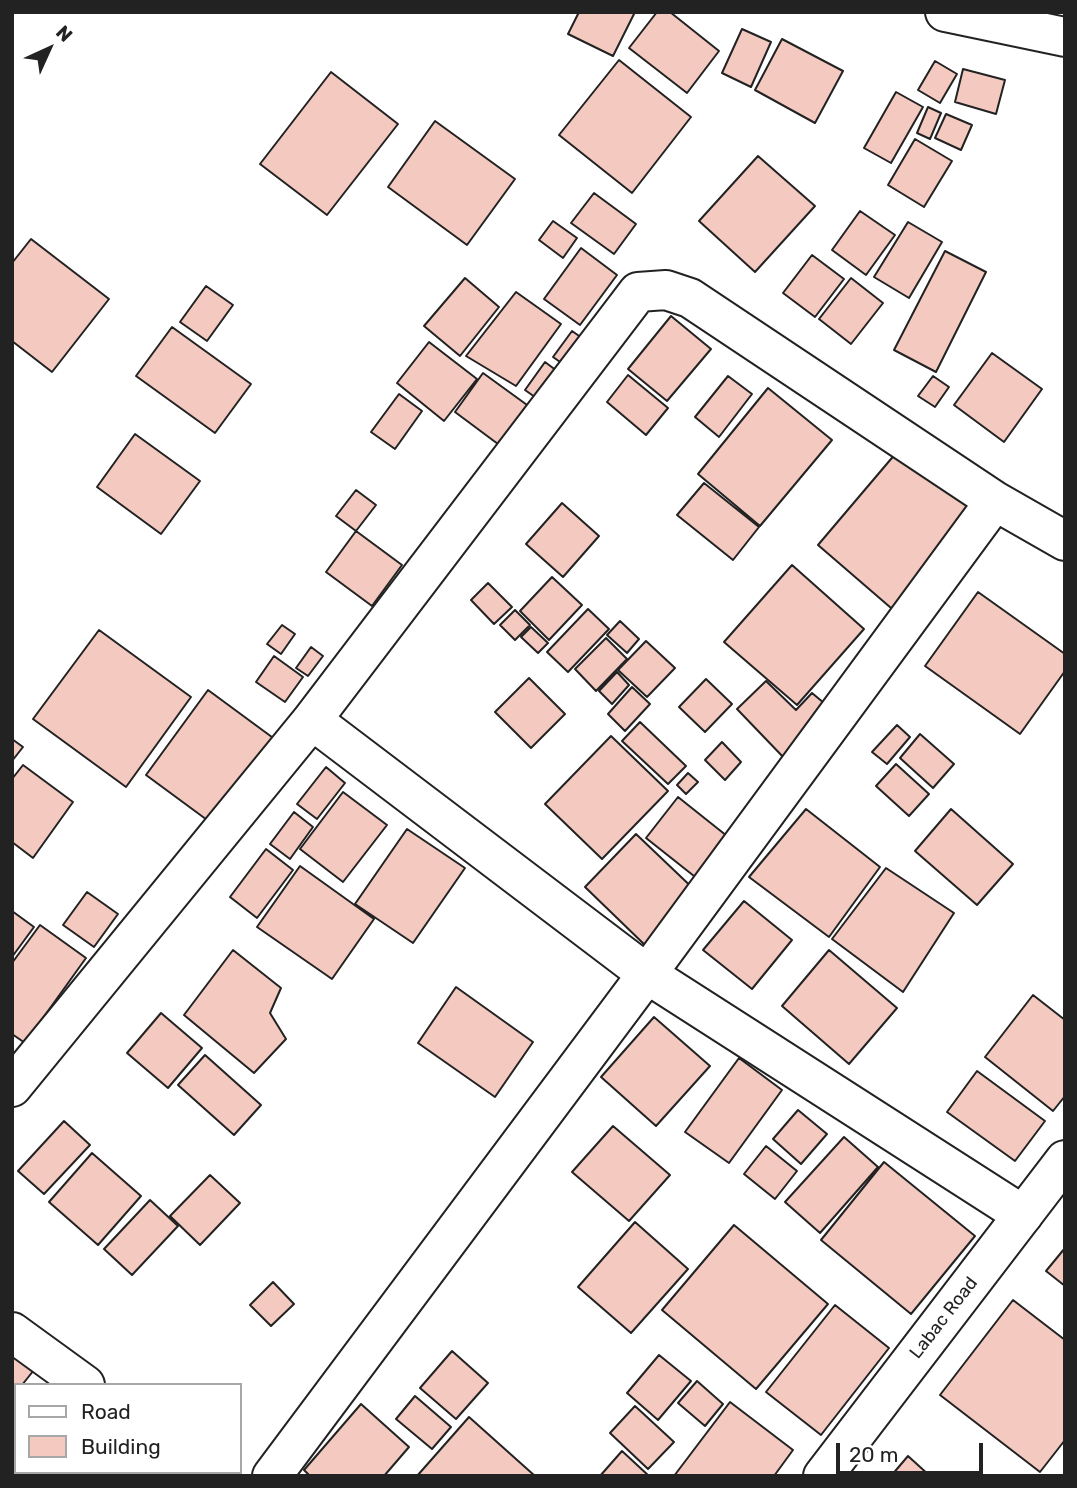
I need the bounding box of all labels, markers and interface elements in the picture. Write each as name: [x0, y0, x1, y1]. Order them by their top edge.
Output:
north arrow: [14, 14, 84, 84]
text: N: [51, 21, 77, 47]
street label: Labac Road: [905, 1273, 983, 1363]
legend: [14, 1383, 242, 1474]
text: Road: [81, 1399, 131, 1424]
scale bar: [839, 1428, 986, 1472]
text: Building: [81, 1434, 161, 1459]
text: 20 m: [849, 1442, 898, 1467]

